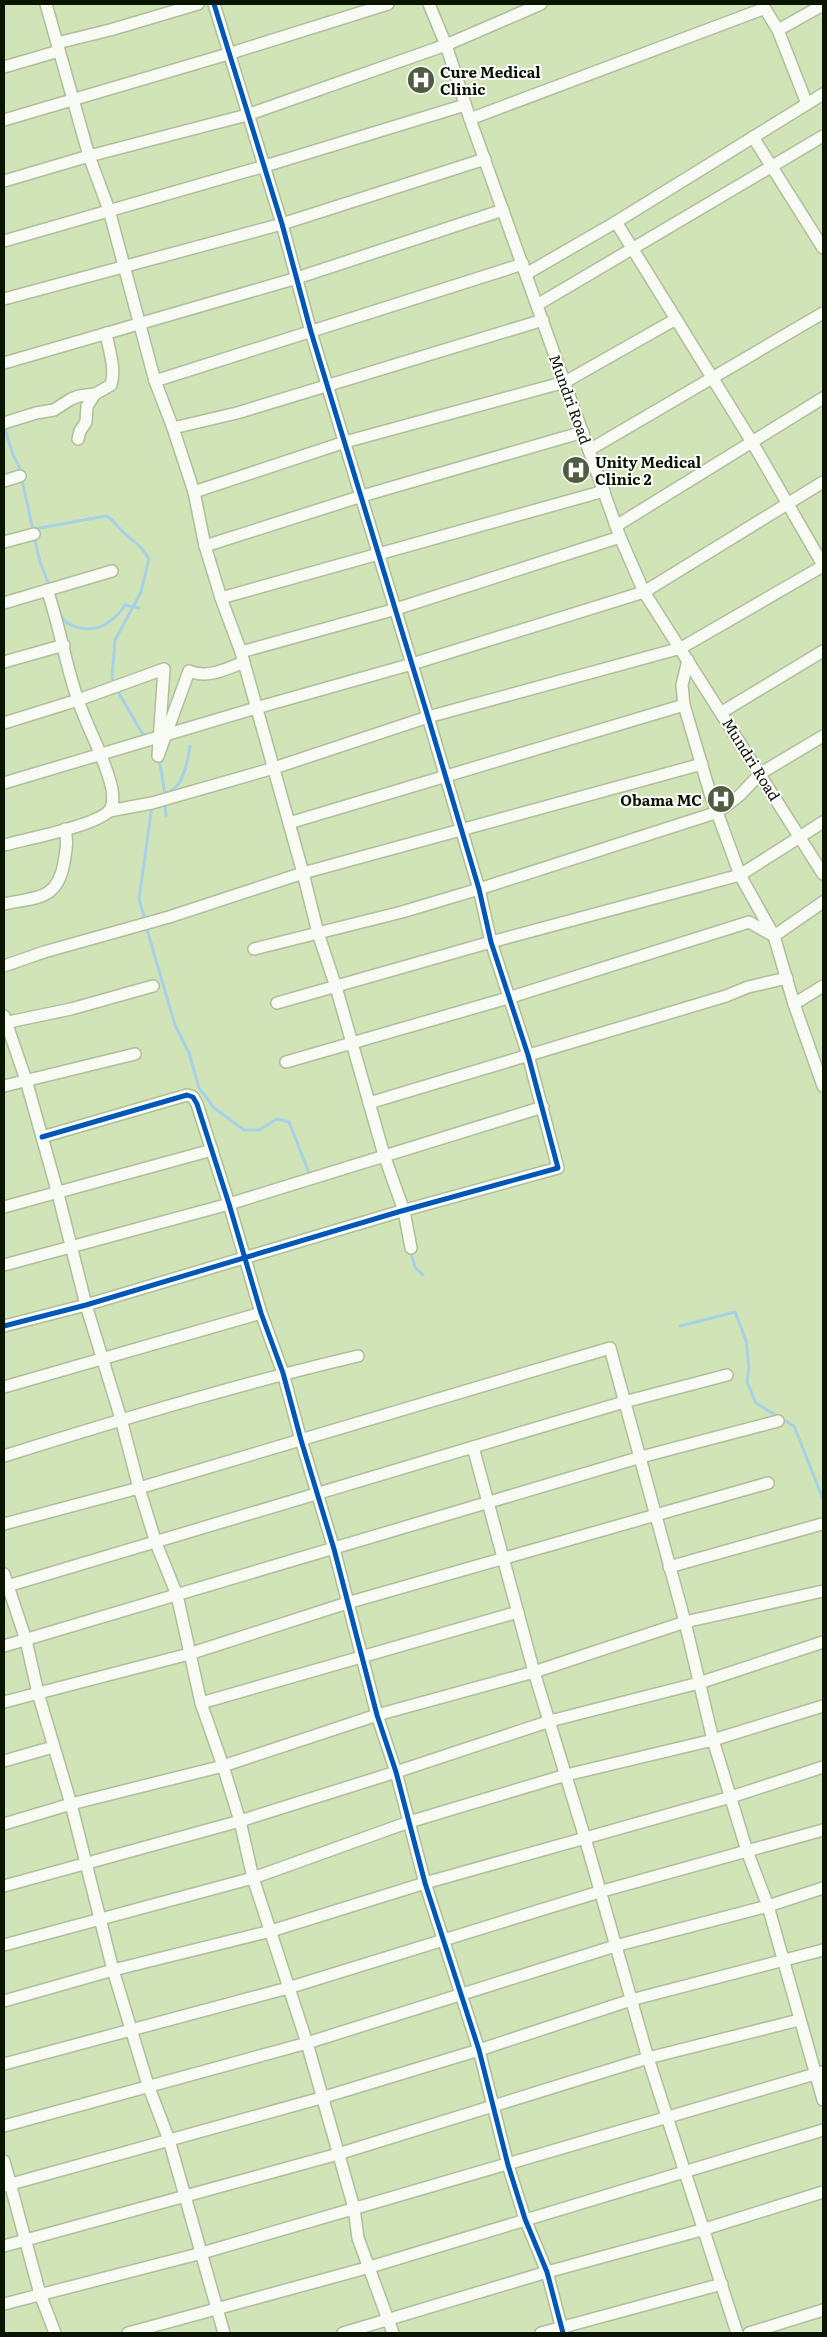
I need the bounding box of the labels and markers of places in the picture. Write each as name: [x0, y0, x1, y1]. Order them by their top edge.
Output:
place label: Cure Medical Clinic: [440, 60, 541, 100]
hospital icon: Cure Medical Clinic: [406, 65, 436, 95]
place label: Unity Medical Clinic 2: [595, 450, 702, 490]
hospital icon: Unity Medical Clinic 2: [561, 455, 591, 485]
hospital icon: Obama MC: [706, 784, 736, 814]
place label: Obama MC: [620, 788, 702, 811]

